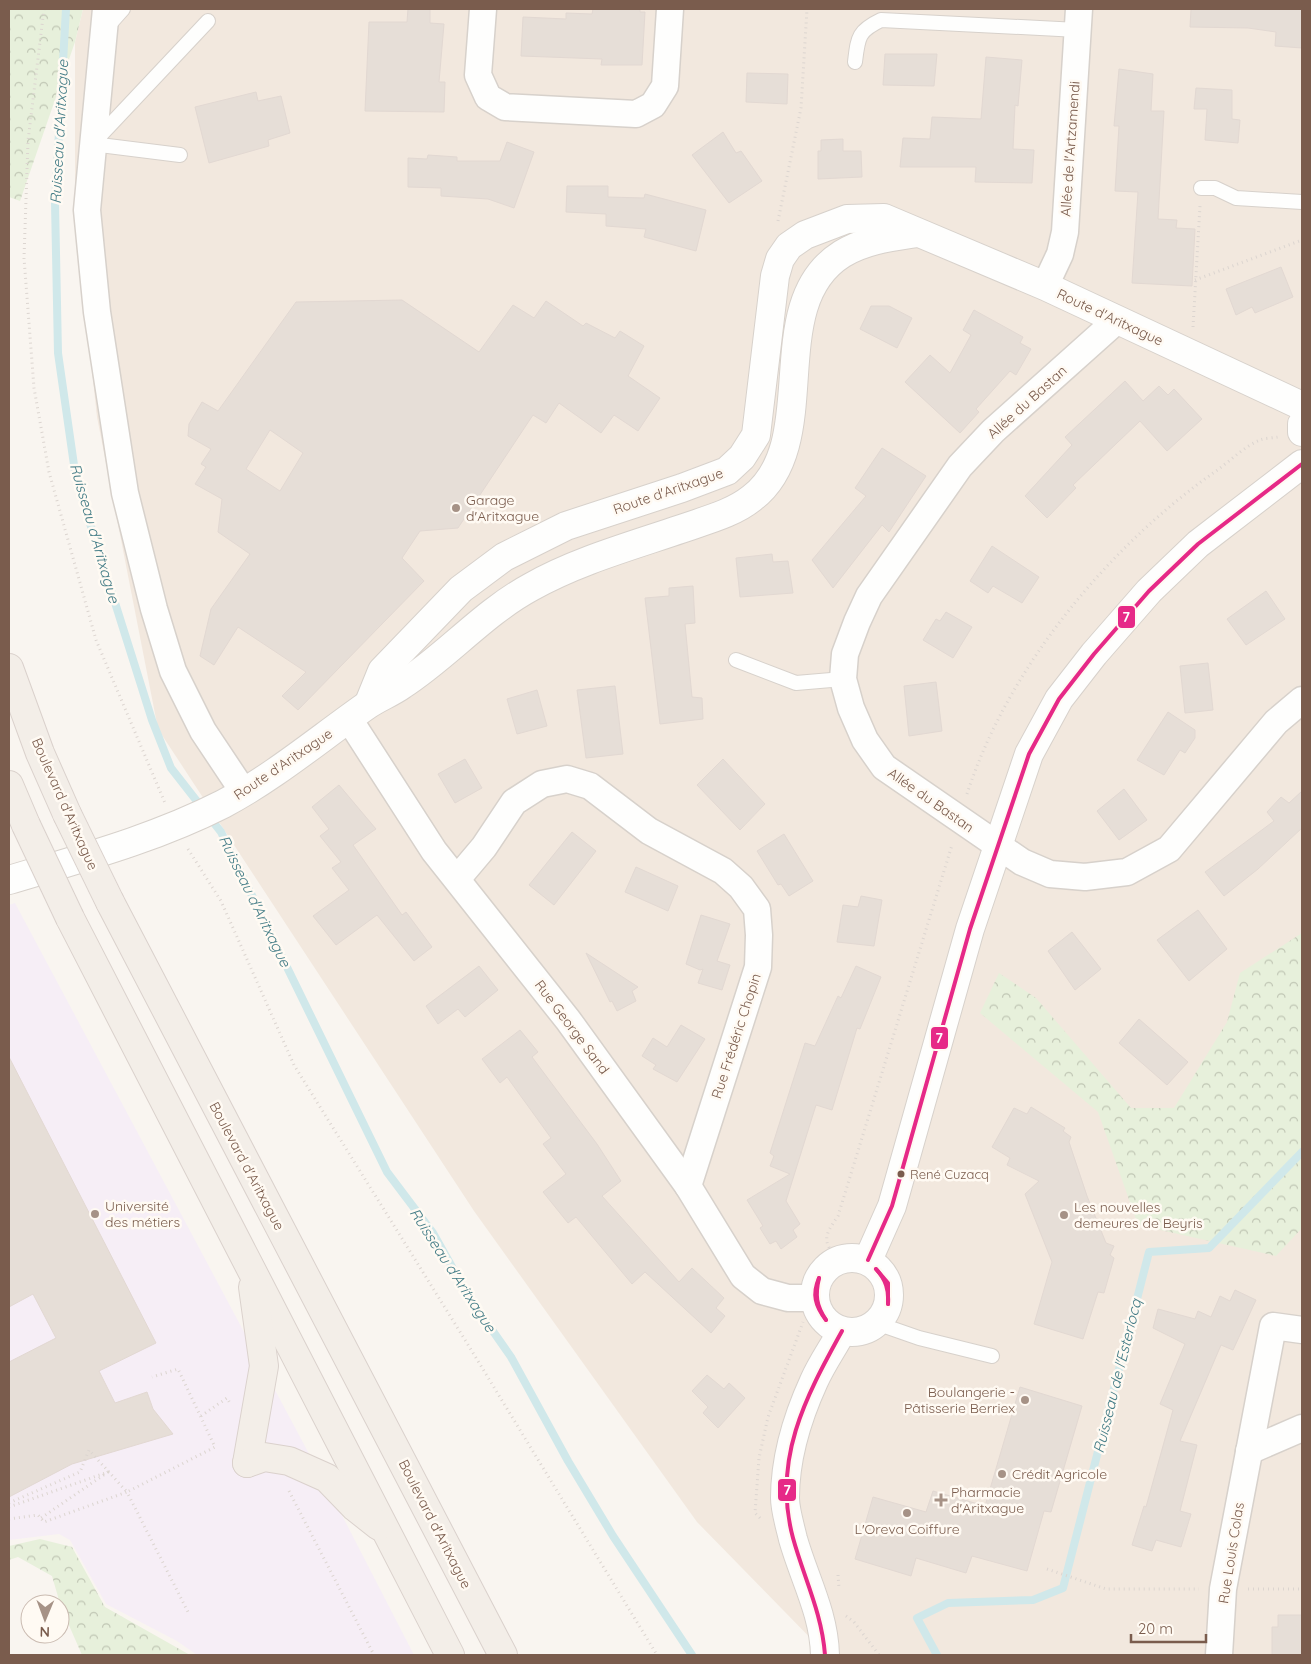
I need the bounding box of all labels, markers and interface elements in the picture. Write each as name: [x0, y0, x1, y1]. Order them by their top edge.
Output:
water label: Ruisseau d'Aritxague: [46, 59, 72, 204]
street label: Allée de l'Artzamendi: [1056, 81, 1084, 217]
street label: Route d'Aritxague: [1054, 284, 1166, 350]
street label: Allée du Bastan: [983, 362, 1071, 442]
water label: Ruisseau d'Aritxague: [66, 461, 124, 605]
street label: Route d'Aritxague: [611, 464, 726, 518]
place label: Garage d'Aritxague: [466, 491, 539, 525]
marker: Garage d'Aritxague: [450, 502, 462, 514]
line badge: 7: [1117, 605, 1136, 629]
text: 7: [1122, 608, 1130, 626]
street label: Route d'Aritxague: [230, 724, 336, 804]
street label: Boulevard d'Aritxague: [28, 735, 102, 873]
street label: Allée du Bastan: [884, 764, 978, 836]
water label: Ruisseau d'Aritxague: [215, 832, 295, 970]
street label: Rue Frédéric Chopin: [707, 971, 765, 1101]
street label: Rue George Sand: [531, 976, 613, 1078]
line badge: 7: [930, 1026, 949, 1050]
text: 7: [935, 1029, 943, 1047]
street label: Boulevard d'Aritxague: [206, 1099, 289, 1233]
place label: René Cuzacq: [910, 1166, 989, 1182]
marker: René Cuzacq: [896, 1169, 906, 1179]
place label: Université des métiers: [105, 1197, 180, 1231]
place label: Les nouvelles demeures de Beyris: [1074, 1198, 1202, 1232]
water label: Ruisseau d'Aritxague: [406, 1204, 501, 1336]
marker: Université des métiers: [89, 1208, 101, 1220]
marker: Les nouvelles demeures de Beyris: [1058, 1209, 1070, 1221]
water label: Ruisseau de l'Esterlocq: [1089, 1296, 1146, 1455]
place label: Boulangerie - Pâtisserie Berriex: [904, 1383, 1015, 1417]
marker: Boulangerie - Pâtisserie Berriex: [1019, 1394, 1031, 1406]
street label: Boulevard d'Aritxague: [395, 1456, 475, 1592]
place label: Crédit Agricole: [1012, 1465, 1107, 1483]
marker: Crédit Agricole: [996, 1468, 1008, 1480]
line badge: 7: [777, 1478, 797, 1502]
text: 7: [783, 1481, 791, 1499]
place label: Pharmacie d'Aritxague: [951, 1483, 1024, 1517]
marker: Pharmacie d'Aritxague: [935, 1494, 947, 1506]
street label: Rue Louis Colas: [1214, 1501, 1248, 1605]
marker: L'Oreva Coiffure: [901, 1507, 913, 1519]
place label: L'Oreva Coiffure: [854, 1520, 960, 1538]
north arrow: [20, 1594, 70, 1644]
scale bar: [1131, 1612, 1206, 1644]
text: 20 m: [1138, 1619, 1173, 1638]
text: N: [39, 1623, 50, 1641]

